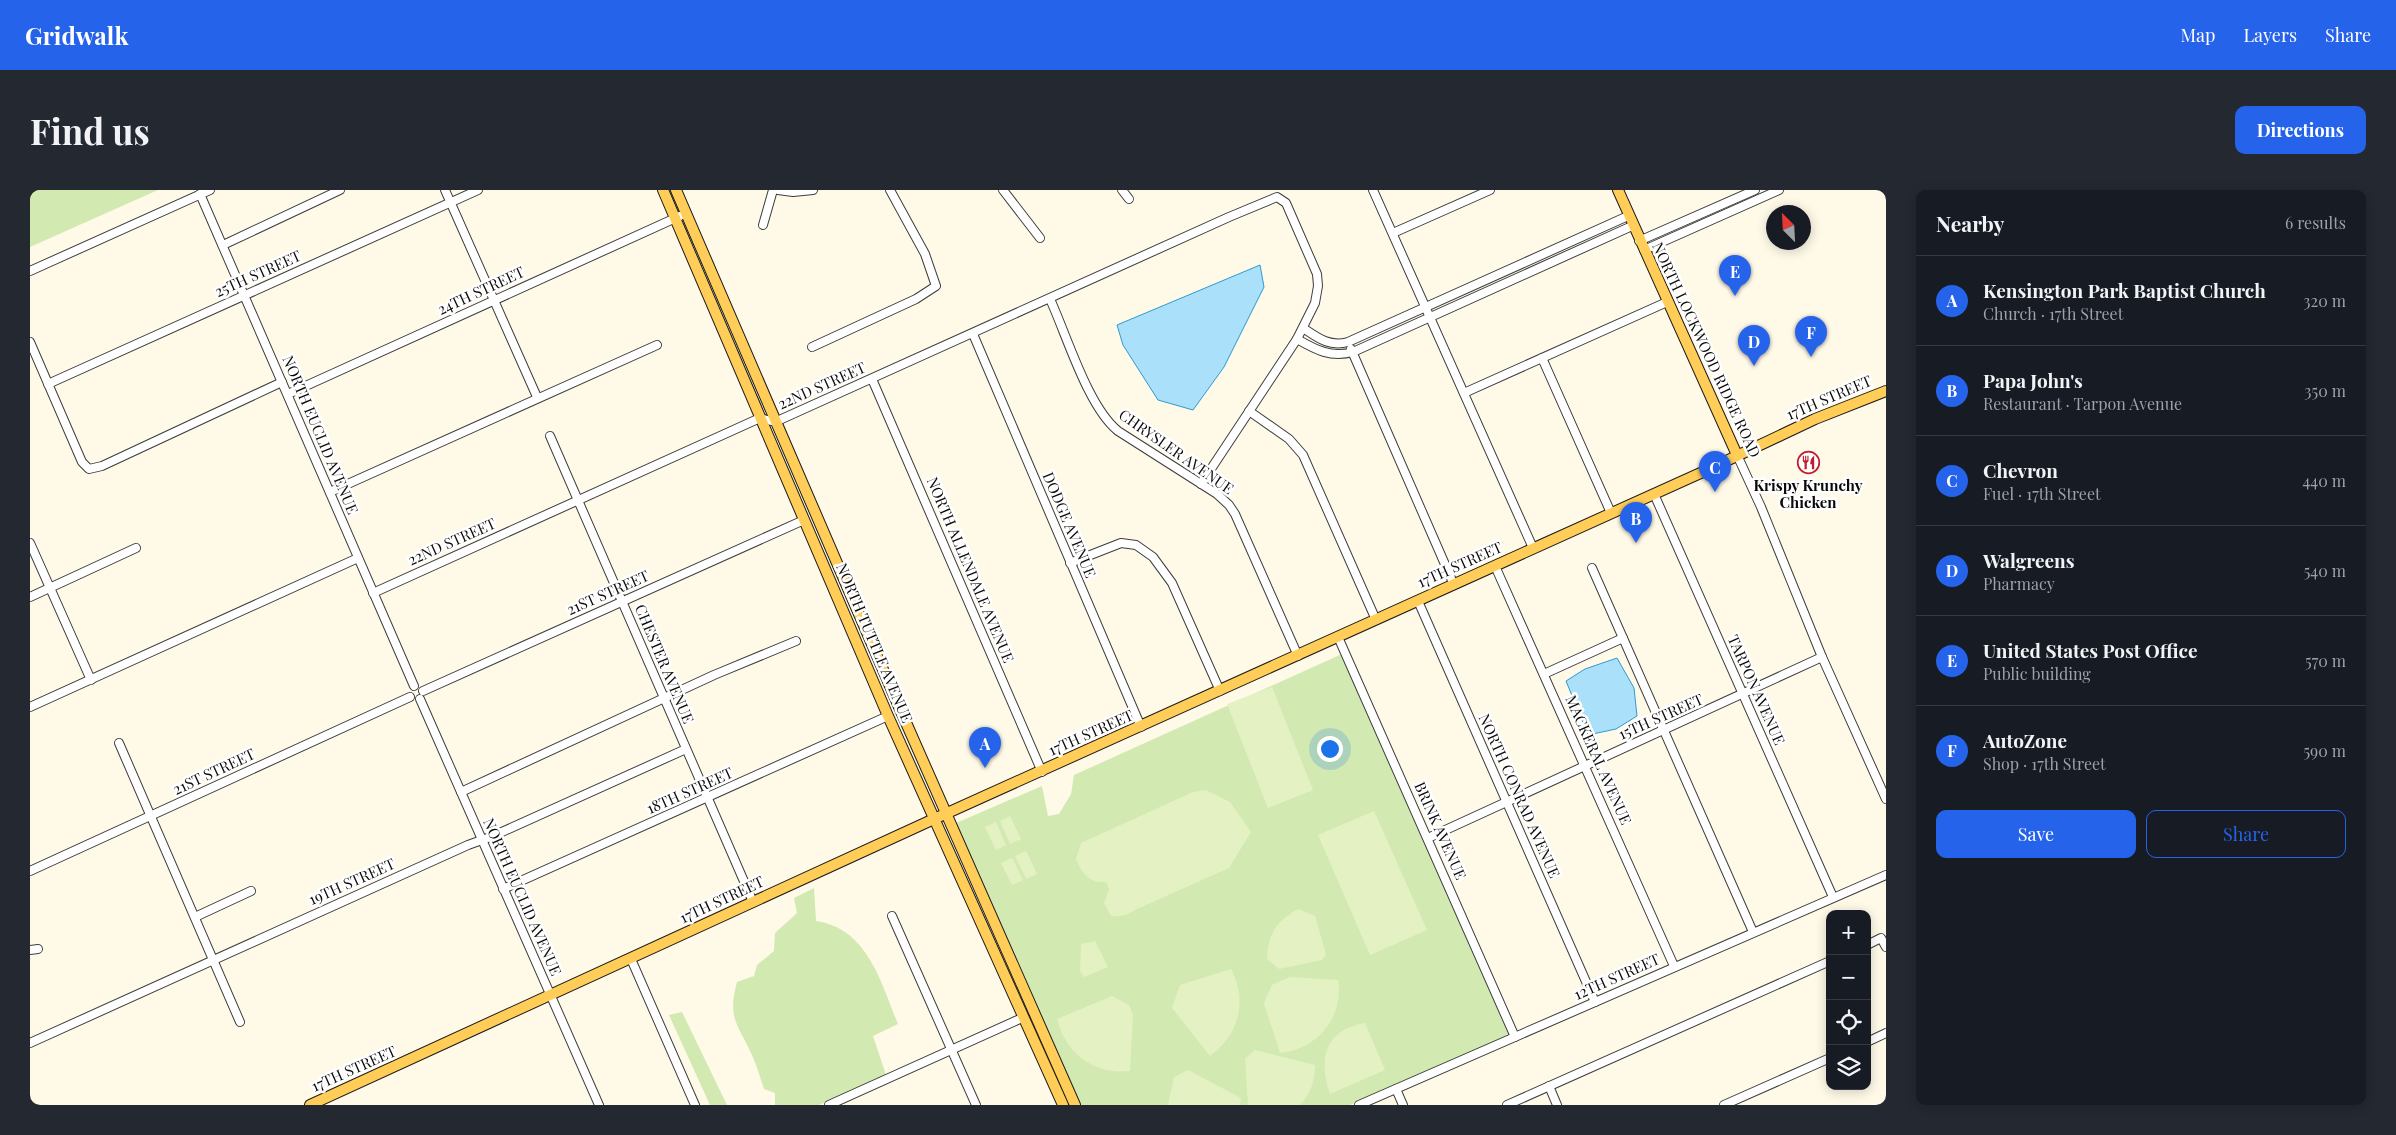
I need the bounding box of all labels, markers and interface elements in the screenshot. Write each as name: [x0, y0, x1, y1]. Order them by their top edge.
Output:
text: Gridwalk: [25, 19, 128, 51]
text: Map: [2180, 23, 2215, 47]
text: Layers: [2243, 23, 2297, 47]
text: Share: [2325, 23, 2371, 47]
button: Directions: [2235, 106, 2366, 154]
text: Find us: [30, 107, 150, 154]
north arrow: [1766, 205, 1811, 250]
text: Nearby: [1936, 209, 2005, 237]
text: 6 results: [2285, 212, 2346, 233]
street label: NORTH LOCKWOOD RIDGE ROAD: [1648, 240, 1764, 460]
street label: 25TH STREET: [211, 245, 304, 301]
pin: E: [1719, 255, 1751, 296]
street label: 24TH STREET: [434, 261, 527, 319]
text: Kensington Park Baptist Church: [1983, 277, 2266, 303]
text: A: [1947, 290, 1957, 311]
text: 320 m: [2303, 290, 2346, 311]
text: Church · 17th Street: [1983, 303, 2123, 324]
pin: F: [1795, 316, 1827, 357]
pin: D: [1738, 325, 1770, 366]
street label: NORTH EUCLID AVENUE: [278, 352, 363, 517]
street label: 22ND STREET: [774, 357, 869, 413]
text: Papa John's: [1983, 367, 2083, 393]
street label: 17TH STREET: [1783, 370, 1874, 424]
text: B: [1947, 380, 1957, 401]
text: 350 m: [2304, 380, 2346, 401]
text: Restaurant · Tarpon Avenue: [1983, 393, 2182, 414]
street label: CHRYSLER AVENUE: [1115, 404, 1238, 498]
pin: C: [1699, 451, 1731, 492]
restaurant icon: Krispy Krunchy Chicken: [1796, 451, 1820, 475]
text: Chevron: [1983, 457, 2058, 483]
street label: DODGE AVENUE: [1039, 469, 1101, 580]
text: C: [1946, 470, 1958, 491]
text: 440 m: [2302, 470, 2346, 491]
street label: NORTH ALLENDALE AVENUE: [923, 474, 1019, 665]
place label: Krispy Krunchy Chicken: [1753, 475, 1863, 512]
text: Fuel · 17th Street: [1983, 483, 2101, 504]
pin: B: [1620, 502, 1652, 543]
street label: 22ND STREET: [404, 513, 499, 569]
street label: 17TH STREET: [1414, 536, 1505, 592]
text: Walgreens: [1983, 547, 2074, 573]
street label: NORTH TUTTLE AVENUE: [832, 560, 918, 726]
text: D: [1946, 560, 1958, 581]
text: 540 m: [2304, 560, 2346, 581]
street label: 21ST STREET: [563, 565, 652, 619]
text: Pharmacy: [1983, 573, 2055, 594]
street label: CHESTER AVENUE: [631, 601, 699, 726]
street label: TARPON AVENUE: [1724, 631, 1790, 748]
text: United States Post Office: [1983, 637, 2198, 663]
text: E: [1947, 650, 1957, 671]
text: 570 m: [2305, 650, 2346, 671]
text: Public building: [1983, 663, 2091, 684]
street label: 15TH STREET: [1615, 688, 1706, 744]
street label: MACKERAL AVENUE: [1561, 692, 1636, 828]
street label: 17TH STREET: [1045, 704, 1136, 760]
street label: NORTH CONRAD AVENUE: [1475, 710, 1565, 881]
pin: A: [969, 727, 1001, 768]
text: AutoZone: [1983, 727, 2067, 753]
your location: [1317, 736, 1343, 762]
text: F: [1947, 740, 1957, 761]
text: 590 m: [2303, 740, 2346, 761]
street label: 21ST STREET: [169, 743, 258, 799]
text: Shop · 17th Street: [1983, 753, 2106, 774]
street label: 18TH STREET: [643, 762, 736, 818]
street label: BRINK AVENUE: [1410, 779, 1471, 883]
button: Save: [1936, 810, 2136, 858]
button: Share: [2146, 810, 2346, 858]
street label: NORTH EUCLID AVENUE: [479, 815, 567, 978]
street label: 19TH STREET: [305, 853, 398, 909]
street label: 17TH STREET: [676, 871, 767, 927]
map controls: [1826, 910, 1871, 1090]
button: +: [1826, 910, 1871, 955]
street label: 12TH STREET: [1571, 948, 1663, 1004]
button: −: [1826, 955, 1871, 1000]
button: locate: [1826, 1000, 1871, 1045]
street label: 17TH STREET: [308, 1040, 399, 1096]
button: layers: [1826, 1045, 1871, 1090]

